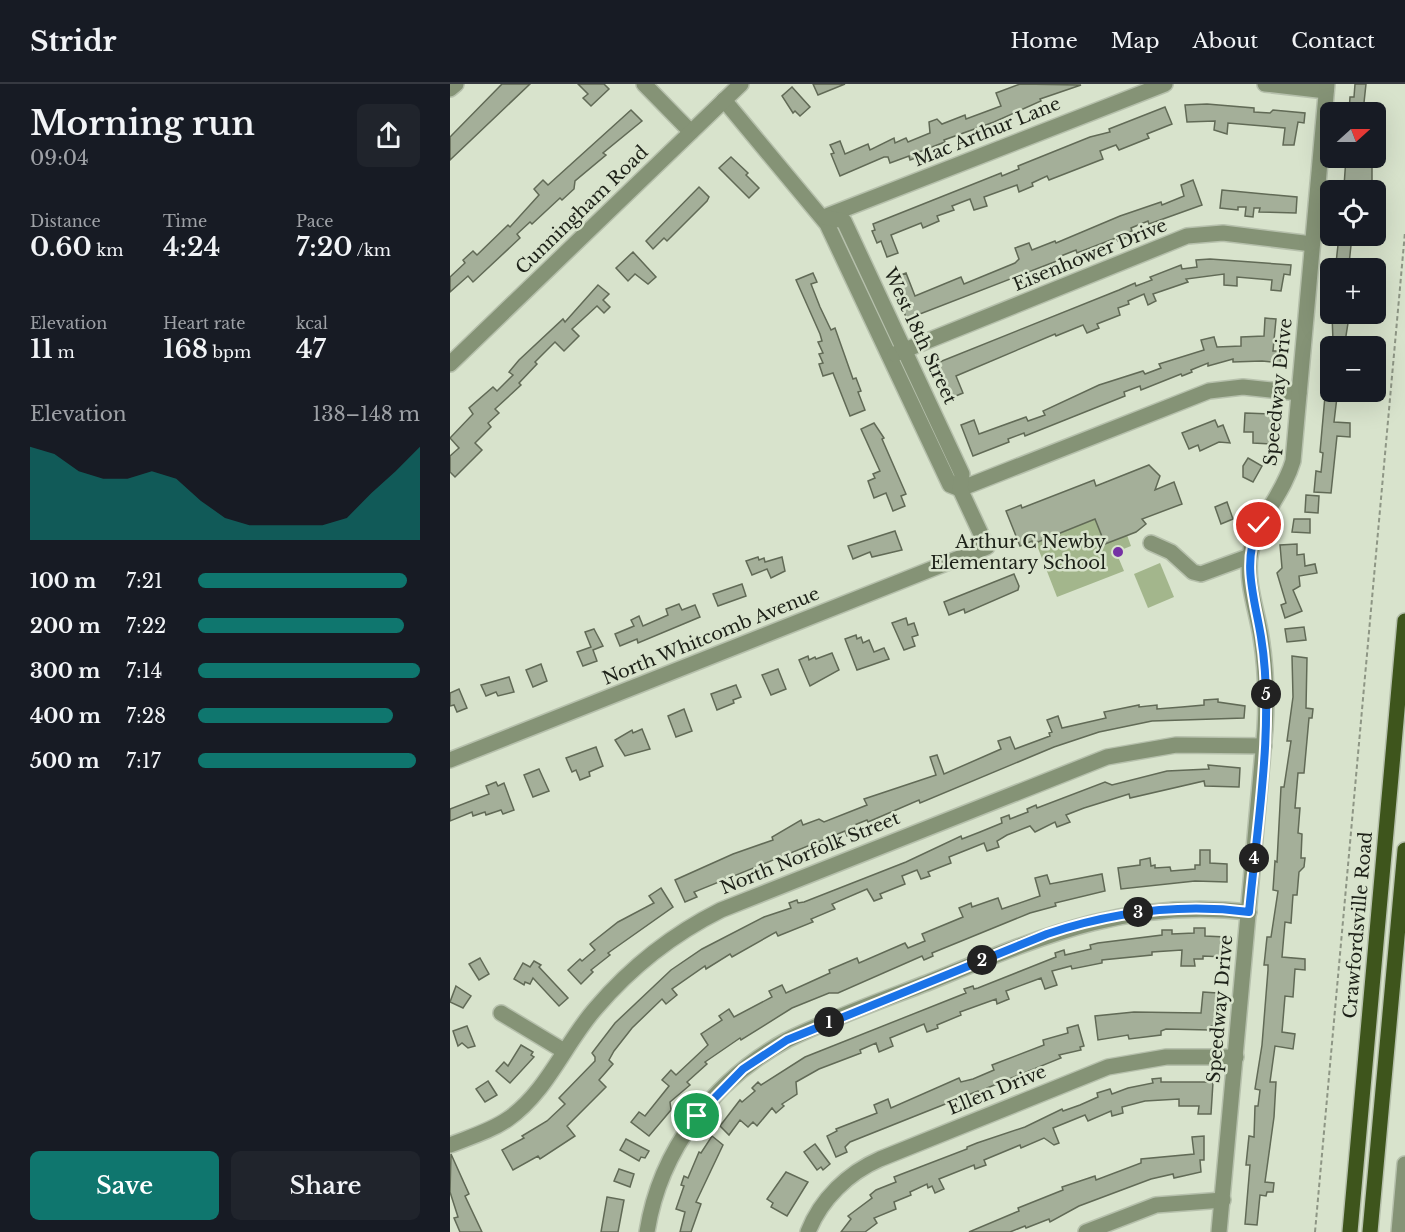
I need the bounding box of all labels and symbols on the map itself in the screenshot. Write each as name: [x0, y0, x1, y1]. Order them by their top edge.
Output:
street label: Mac Arthur Lane: [910, 92, 1064, 172]
north arrow: [1320, 102, 1386, 168]
street label: Cunningham Road: [511, 141, 653, 279]
street label: Eisenhower Drive: [1010, 214, 1170, 296]
street label: West 18th Street: [878, 264, 961, 408]
street label: Speedway Drive: [1259, 317, 1297, 467]
pin: [1233, 499, 1284, 550]
place label: Arthur C Newby Elementary School: [930, 531, 1106, 574]
marker: Arthur C Newby Elementary School: [1111, 545, 1125, 559]
street label: North Whitcomb Avenue: [599, 582, 823, 690]
pin: 5: [1251, 679, 1281, 709]
street label: North Norfolk Street: [717, 807, 903, 899]
street label: Crawfordsville Road: [1339, 831, 1377, 1019]
pin: 4: [1239, 843, 1269, 873]
pin: 3: [1123, 897, 1153, 927]
street label: Speedway Drive: [1203, 934, 1237, 1084]
pin: 2: [967, 945, 997, 975]
pin: 1: [814, 1007, 844, 1037]
street label: Ellen Drive: [945, 1060, 1049, 1120]
pin: [671, 1090, 722, 1141]

